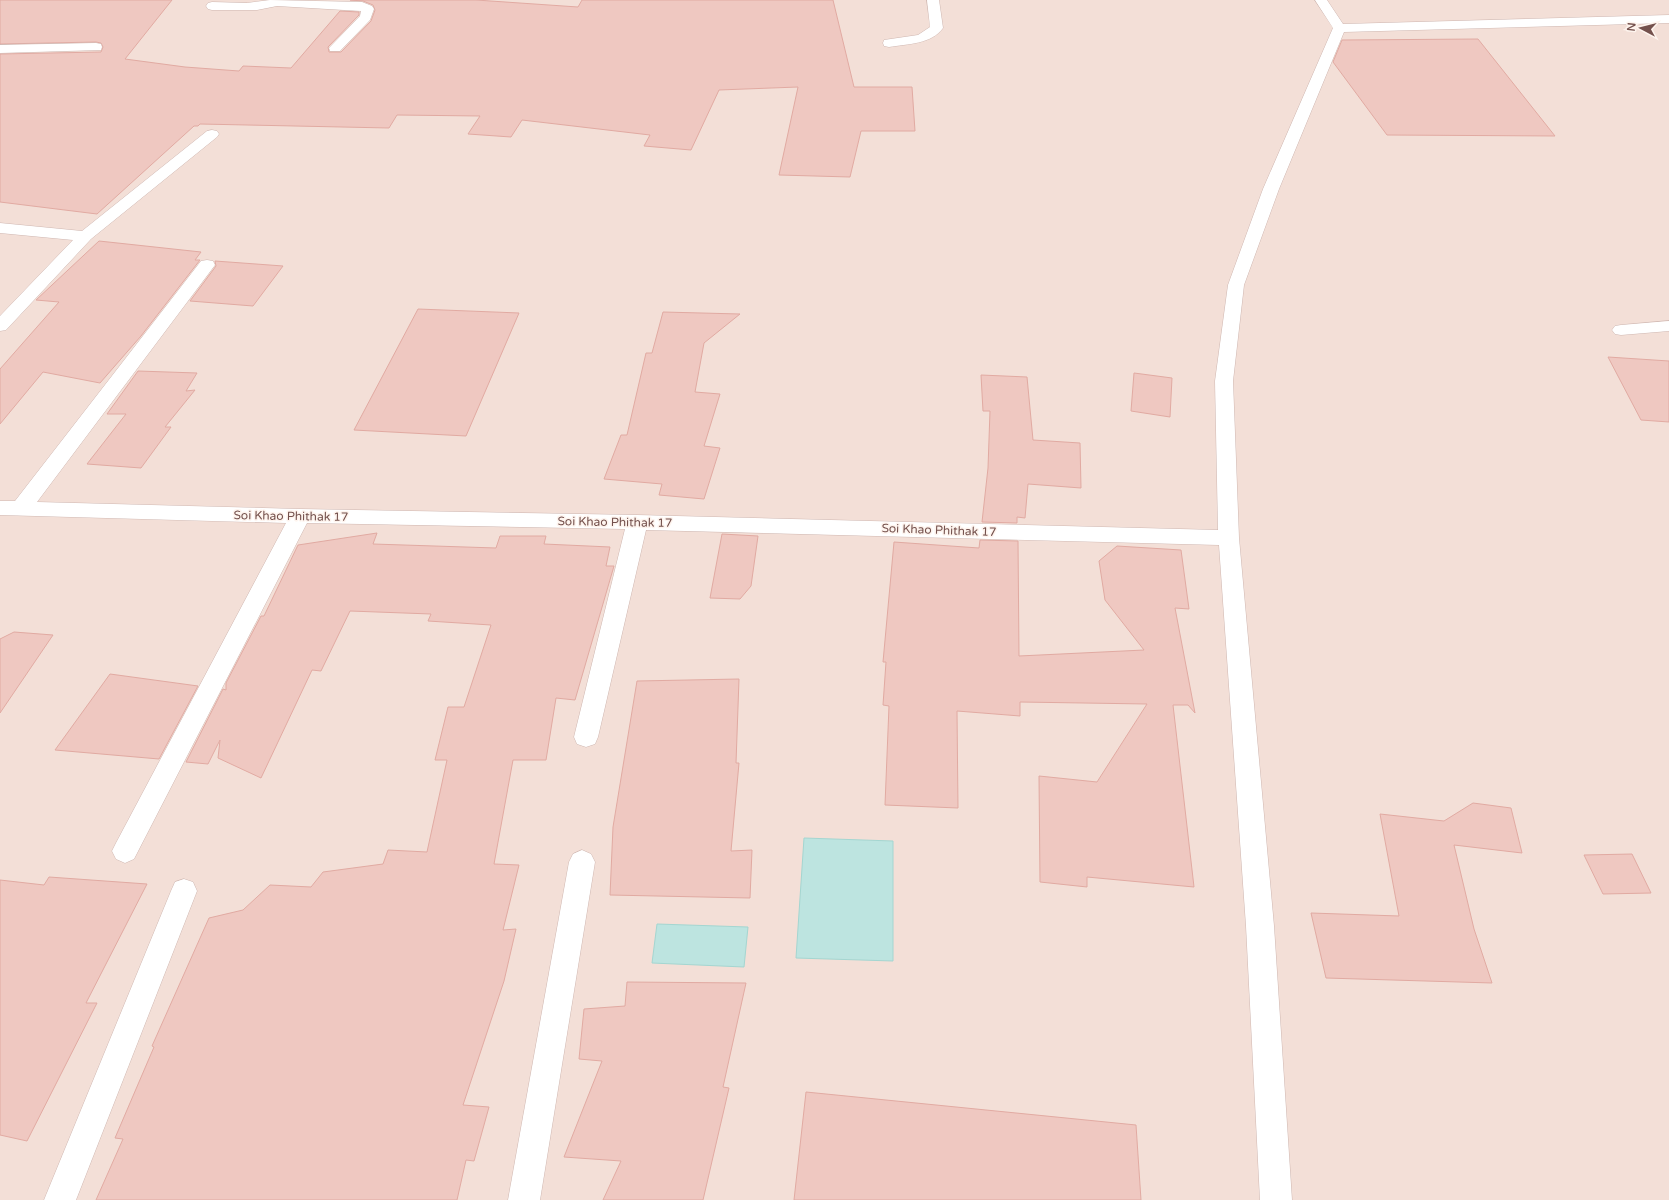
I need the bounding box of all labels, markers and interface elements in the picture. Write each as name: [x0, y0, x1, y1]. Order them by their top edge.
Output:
north arrow: [1621, 8, 1661, 48]
text: N: [1625, 22, 1639, 32]
street label: Soi Khao Phithak 17: [233, 508, 349, 524]
street label: Soi Khao Phithak 17: [557, 514, 673, 530]
street label: Soi Khao Phithak 17: [881, 521, 997, 539]

